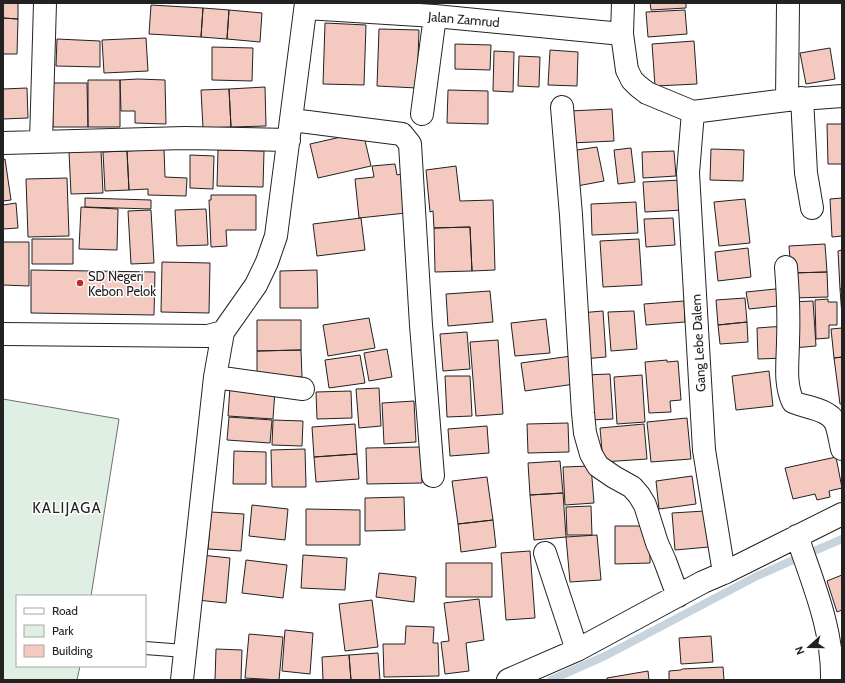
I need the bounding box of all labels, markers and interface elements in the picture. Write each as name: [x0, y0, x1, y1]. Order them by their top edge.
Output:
street label: Jalan Zamrud: [427, 8, 500, 30]
place label: SD Negeri Kebon Pelok: [88, 268, 156, 299]
marker: SD Negeri Kebon Pelok: [75, 278, 85, 288]
street label: Gang Lebe Dalem: [687, 294, 709, 392]
district label: KALIJAGA: [32, 499, 102, 517]
legend: [16, 595, 146, 667]
text: Road: [52, 603, 78, 618]
text: Park: [52, 623, 74, 638]
north arrow: [789, 627, 829, 667]
text: Building: [52, 643, 94, 658]
text: N: [792, 644, 808, 657]

